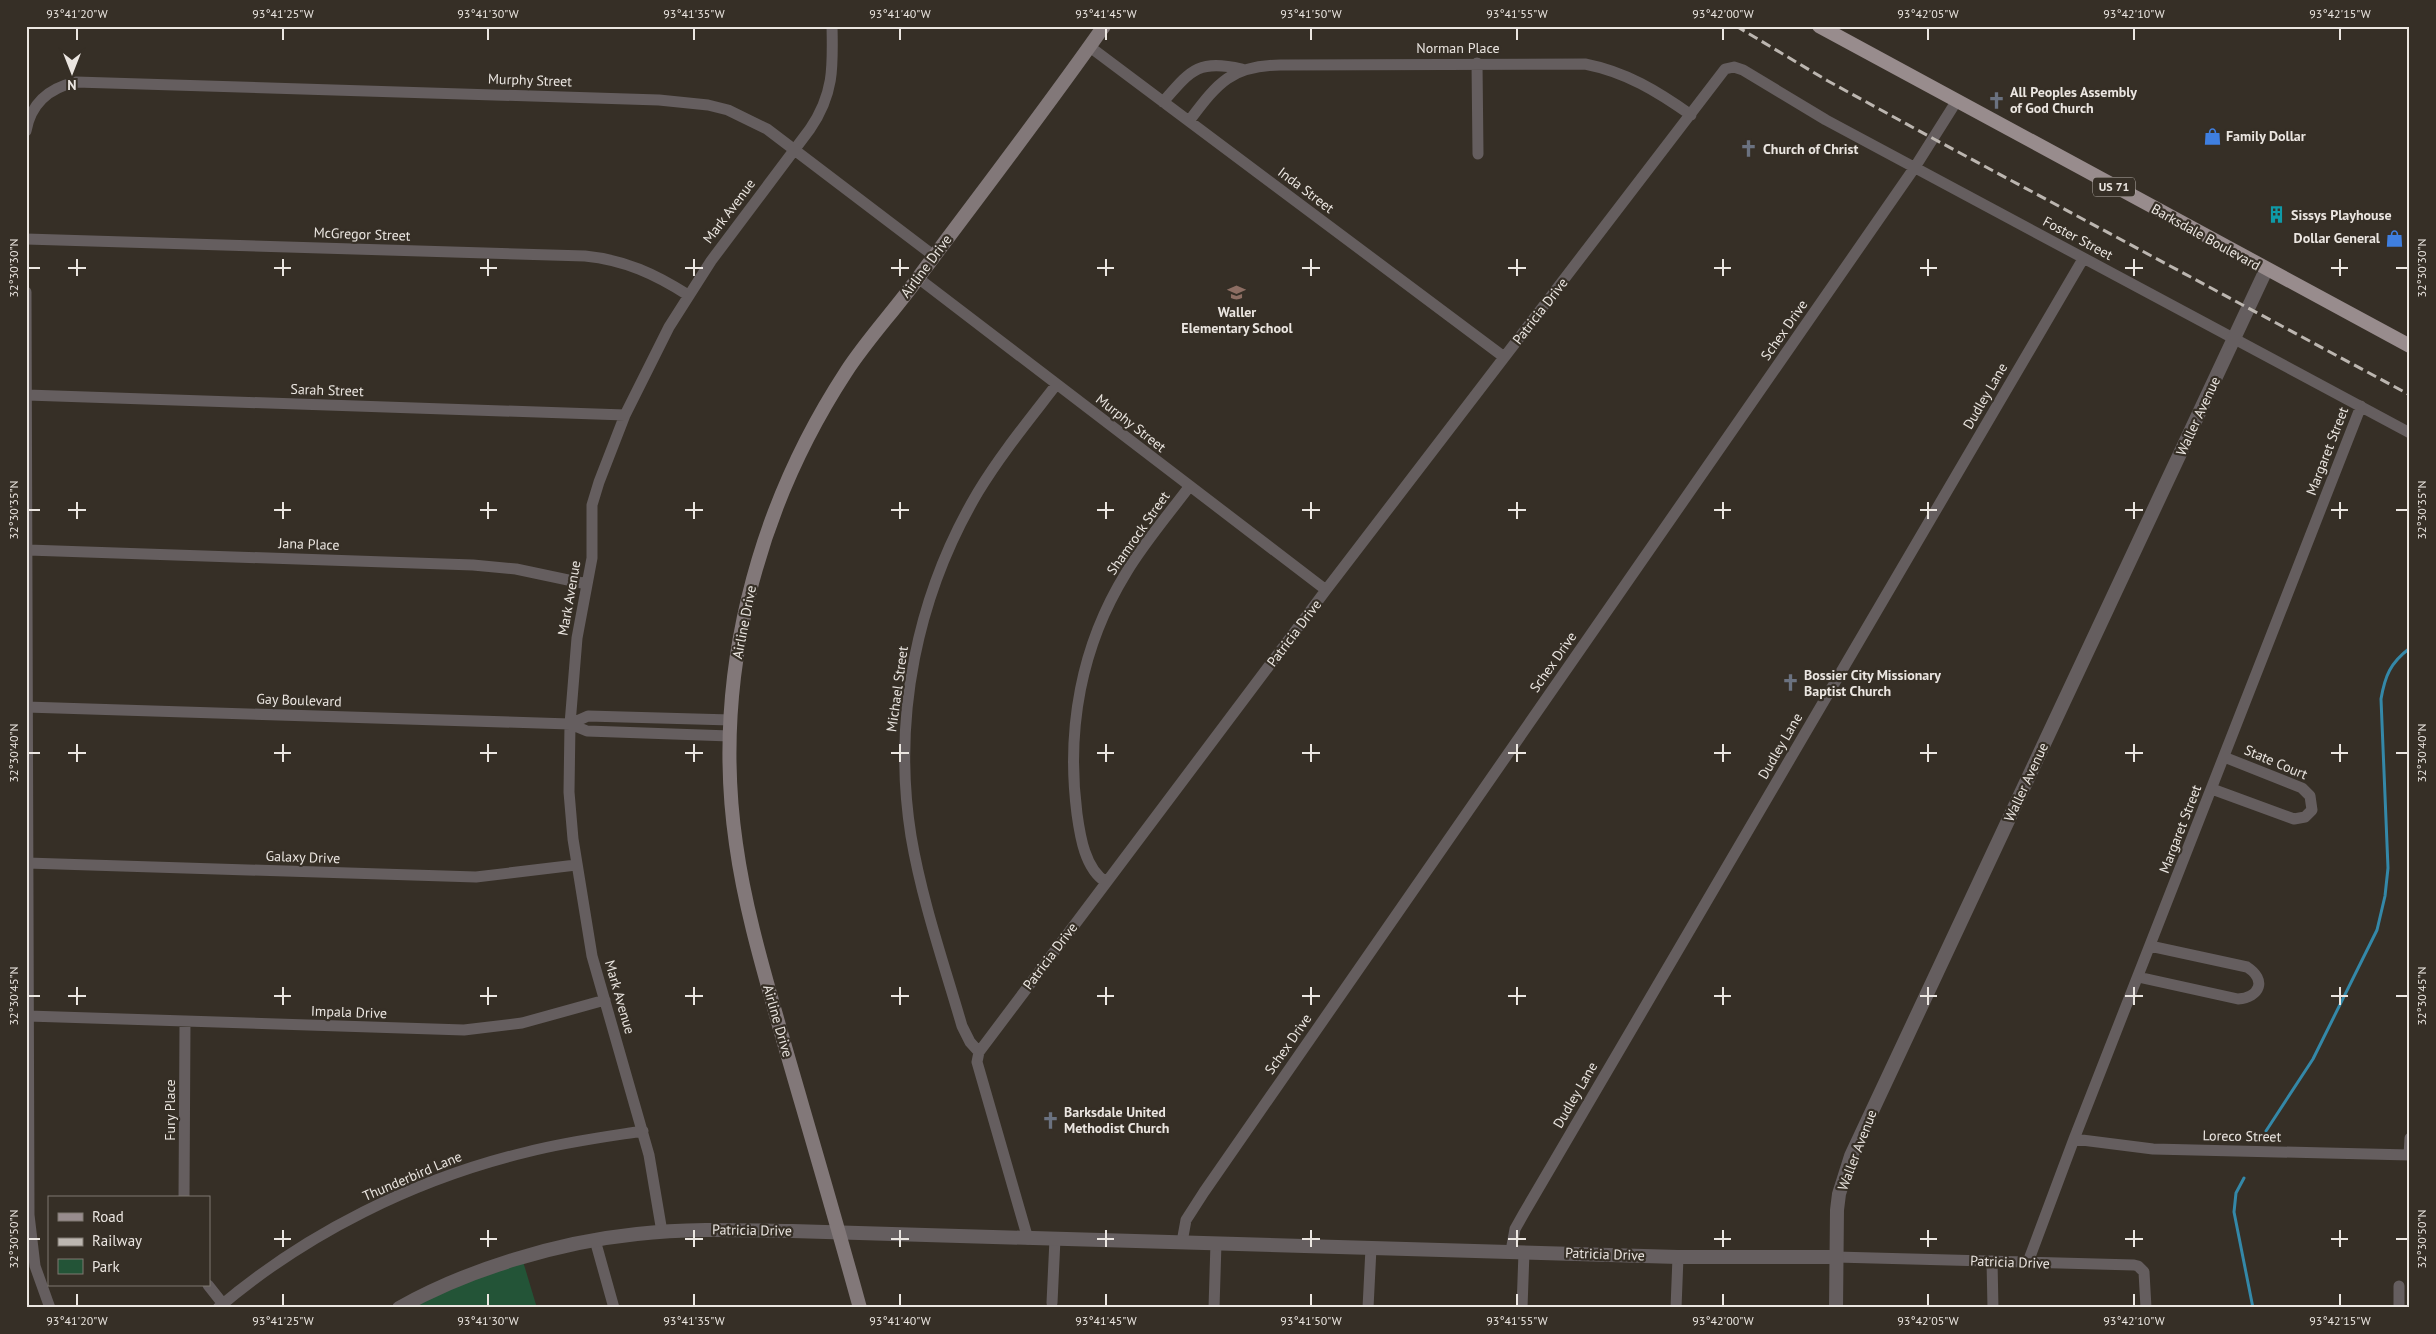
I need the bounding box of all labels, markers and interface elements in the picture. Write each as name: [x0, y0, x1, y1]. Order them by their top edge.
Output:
text: 93°41'20"W: [46, 6, 108, 21]
text: 93°41'25"W: [252, 6, 314, 21]
text: 93°41'30"W: [457, 6, 519, 21]
text: 93°41'35"W: [663, 6, 725, 21]
text: 93°41'40"W: [869, 6, 931, 21]
text: 93°41'45"W: [1075, 6, 1137, 21]
text: 93°41'50"W: [1280, 6, 1342, 21]
text: 93°41'55"W: [1486, 6, 1548, 21]
text: 93°42'00"W: [1692, 6, 1754, 21]
text: 93°42'05"W: [1897, 6, 1959, 21]
text: 93°42'10"W: [2103, 6, 2165, 21]
text: 93°42'15"W: [2309, 6, 2371, 21]
street label: Norman Place: [1416, 39, 1500, 57]
north arrow: [48, 48, 98, 98]
street label: Murphy Street: [488, 70, 573, 90]
text: N: [67, 76, 77, 94]
place label: All Peoples Assembly of God Church: [2010, 83, 2137, 117]
church icon: All Peoples Assembly of God Church: [1986, 90, 2006, 110]
shop icon: Family Dollar: [2202, 126, 2222, 146]
place label: Family Dollar: [2226, 127, 2306, 145]
church icon: Church of Christ: [1739, 139, 1759, 159]
place label: Church of Christ: [1763, 140, 1858, 158]
street label: Inda Street: [1274, 163, 1338, 217]
street label: Mark Avenue: [699, 175, 759, 247]
road number: US 71: [2093, 178, 2135, 196]
street label: Barksdale Boulevard: [2148, 200, 2264, 274]
building icon: Sissys Playhouse: [2267, 205, 2287, 225]
place label: Sissys Playhouse: [2291, 206, 2392, 224]
street label: Foster Street: [2040, 212, 2116, 264]
street label: McGregor Street: [313, 223, 411, 245]
shop icon: Dollar General: [2384, 228, 2404, 248]
place label: Dollar General: [2294, 229, 2381, 247]
street label: Airline Drive: [896, 231, 956, 301]
text: 32°30'30"N: [6, 238, 21, 298]
text: 32°30'30"N: [2414, 238, 2429, 298]
street label: Patricia Drive: [1508, 274, 1572, 348]
school or university icon: Waller Elementary School: [1227, 282, 1247, 302]
street label: Schex Drive: [1757, 296, 1811, 364]
place label: Waller Elementary School: [1181, 303, 1294, 337]
street label: Dudley Lane: [1959, 360, 2011, 432]
street label: Waller Avenue: [2172, 374, 2224, 458]
street label: Sarah Street: [290, 380, 364, 400]
street label: Murphy Street: [1092, 390, 1170, 456]
street label: Margaret Street: [2302, 404, 2352, 498]
text: 32°30'35"N: [6, 480, 21, 540]
text: 32°30'35"N: [2414, 480, 2429, 540]
street label: Shamrock Street: [1103, 488, 1174, 578]
street label: Jana Place: [277, 534, 340, 554]
street label: Mark Avenue: [554, 559, 584, 637]
street label: Airline Drive: [728, 584, 760, 660]
street label: Patricia Drive: [1263, 596, 1325, 670]
street label: Schex Drive: [1526, 628, 1580, 696]
street label: Michael Street: [882, 645, 912, 733]
place label: Bossier City Missionary Baptist Church: [1804, 666, 1941, 700]
church icon: Bossier City Missionary Baptist Church: [1780, 673, 1800, 693]
street label: Gay Boulevard: [256, 690, 342, 710]
street label: Dudley Lane: [1754, 710, 1806, 782]
text: 32°30'40"N: [6, 723, 21, 783]
text: 32°30'40"N: [2414, 723, 2429, 783]
street label: Waller Avenue: [2000, 740, 2052, 824]
street label: State Court: [2242, 741, 2311, 783]
street label: Margaret Street: [2155, 782, 2205, 876]
street label: Galaxy Drive: [265, 847, 341, 867]
street label: Patricia Drive: [1019, 919, 1081, 993]
street label: Mark Avenue: [601, 958, 639, 1036]
text: 32°30'45"N: [6, 966, 21, 1026]
text: 32°30'45"N: [2414, 966, 2429, 1026]
street label: Airline Drive: [759, 983, 797, 1059]
street label: Impala Drive: [311, 1002, 387, 1022]
street label: Schex Drive: [1261, 1010, 1315, 1078]
street label: Dudley Lane: [1549, 1059, 1601, 1131]
street label: Fury Place: [161, 1079, 179, 1141]
place label: Barksdale United Methodist Church: [1064, 1103, 1169, 1137]
street label: Waller Avenue: [1833, 1107, 1881, 1193]
church icon: Barksdale United Methodist Church: [1040, 1110, 1060, 1130]
street label: Loreco Street: [2203, 1126, 2282, 1146]
street label: Thunderbird Lane: [360, 1147, 464, 1205]
legend: [48, 1196, 210, 1286]
text: Road: [92, 1207, 124, 1226]
text: 32°30'50"N: [6, 1209, 21, 1269]
text: 32°30'50"N: [2414, 1209, 2429, 1269]
street label: Patricia Drive: [712, 1220, 792, 1240]
text: Railway: [92, 1231, 142, 1250]
street label: Patricia Drive: [1565, 1244, 1645, 1264]
street label: Patricia Drive: [1970, 1252, 2050, 1272]
text: Park: [92, 1257, 120, 1276]
text: 93°41'20"W: [46, 1313, 108, 1328]
text: 93°41'25"W: [252, 1313, 314, 1328]
text: 93°41'30"W: [457, 1313, 519, 1328]
text: 93°41'35"W: [663, 1313, 725, 1328]
text: 93°41'40"W: [869, 1313, 931, 1328]
text: 93°41'45"W: [1075, 1313, 1137, 1328]
text: 93°41'50"W: [1280, 1313, 1342, 1328]
text: 93°41'55"W: [1486, 1313, 1548, 1328]
text: 93°42'00"W: [1692, 1313, 1754, 1328]
text: 93°42'05"W: [1897, 1313, 1959, 1328]
text: 93°42'10"W: [2103, 1313, 2165, 1328]
text: 93°42'15"W: [2309, 1313, 2371, 1328]

